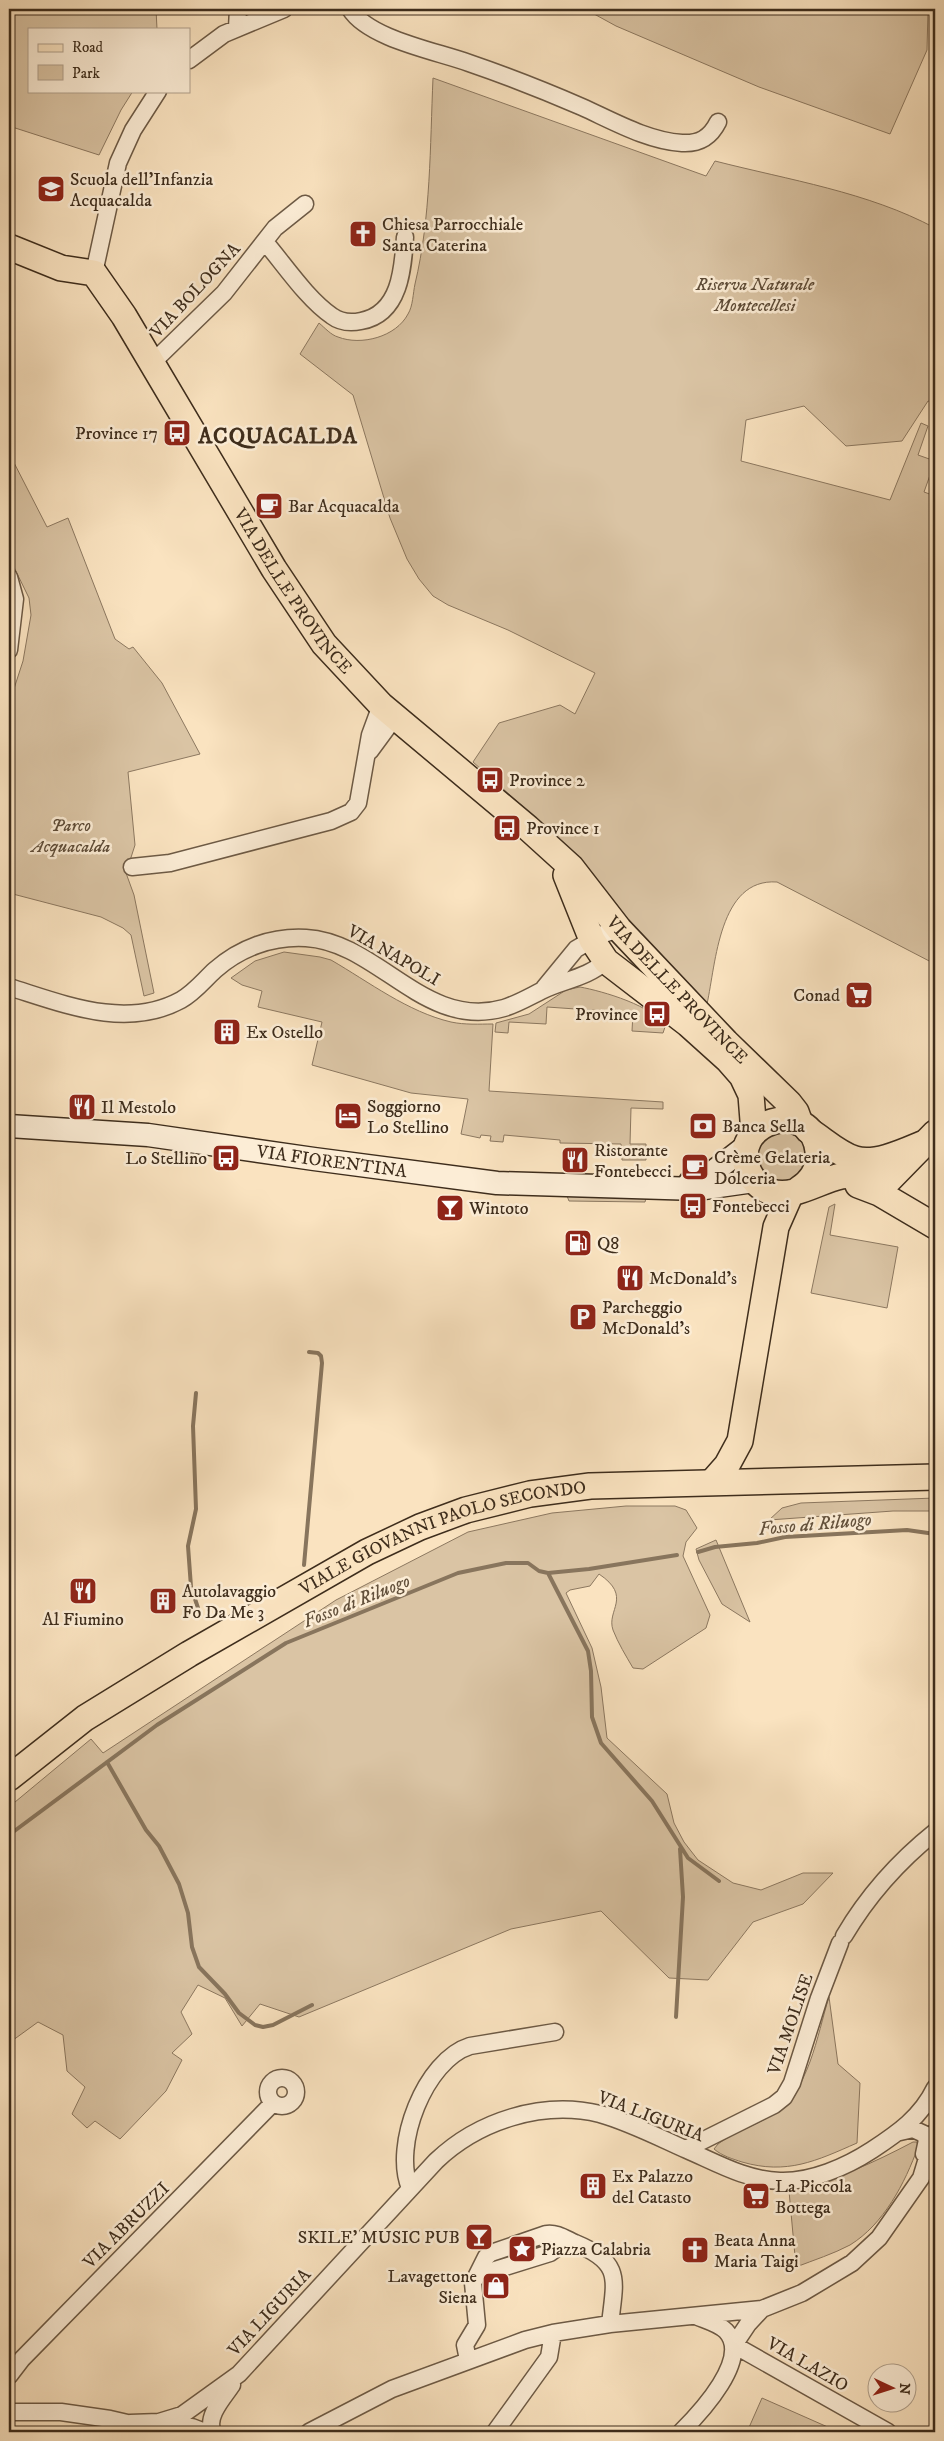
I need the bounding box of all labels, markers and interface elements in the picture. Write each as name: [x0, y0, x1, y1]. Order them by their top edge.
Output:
legend: [28, 28, 190, 92]
text: Road: [72, 38, 104, 57]
text: Park: [72, 64, 101, 83]
place label: Scuola dell'Infanzia Acquacalda: [70, 169, 213, 212]
school or university icon: Scuola dell'Infanzia Acquacalda: [36, 174, 66, 204]
place label: Chiesa Parrocchiale Santa Caterina: [382, 214, 523, 257]
church icon: Chiesa Parrocchiale Santa Caterina: [348, 219, 378, 249]
street label: VIA BOLOGNA: [145, 238, 246, 344]
park label: Riserva Naturale Montecellesi: [695, 274, 815, 317]
bus stop icon: Province 17: [162, 418, 192, 448]
place label: Province 17: [75, 423, 158, 445]
district label: ACQUACALDA: [197, 423, 358, 450]
cafe icon: Bar Acquacalda: [254, 491, 284, 521]
place label: Bar Acquacalda: [288, 496, 400, 518]
street label: VIA DELLE PROVINCE: [228, 504, 357, 679]
bus stop icon: Province 2: [475, 765, 505, 795]
place label: Province 2: [509, 770, 585, 792]
bus stop icon: Province 1: [492, 813, 522, 843]
park label: Parco Acquacalda: [30, 815, 111, 858]
place label: Province 1: [526, 818, 600, 840]
street label: VIA DELLE PROVINCE: [601, 911, 752, 1069]
street label: VIA NAPOLI: [342, 920, 444, 991]
supermarket icon: Conad: [844, 980, 874, 1010]
place label: Conad: [793, 985, 840, 1007]
bus stop icon: Province: [642, 999, 672, 1029]
place label: Province: [575, 1004, 638, 1026]
building icon: Ex Ostello: [212, 1017, 242, 1047]
place label: Ex Ostello: [246, 1022, 323, 1044]
restaurant icon: Il Mestolo: [67, 1092, 97, 1122]
place label: Soggiorno Lo Stellino: [367, 1096, 449, 1139]
place label: Il Mestolo: [101, 1097, 176, 1119]
hotel icon: Soggiorno Lo Stellino: [333, 1101, 363, 1131]
bank icon: Banca Sella: [688, 1111, 718, 1141]
place label: Banca Sella: [722, 1116, 805, 1138]
place label: Ristorante Fontebecci: [594, 1140, 672, 1183]
street label: VIA FIORENTINA: [254, 1141, 409, 1183]
bus stop icon: Lo Stellino: [211, 1143, 241, 1173]
restaurant icon: Ristorante Fontebecci: [560, 1145, 590, 1175]
place label: Crème Gelateria Dolceria: [714, 1147, 830, 1190]
place label: Lo Stellino: [125, 1148, 207, 1170]
cafe icon: Crème Gelateria Dolceria: [680, 1152, 710, 1182]
bus stop icon: Fontebecci: [678, 1191, 708, 1221]
bar icon: Wintoto: [435, 1193, 465, 1223]
place label: Fontebecci: [712, 1196, 790, 1218]
place label: Wintoto: [468, 1198, 529, 1220]
fuel station icon: Q8: [563, 1228, 593, 1258]
place label: Q8: [597, 1233, 619, 1255]
restaurant icon: McDonald's: [615, 1263, 645, 1293]
place label: McDonald's: [649, 1268, 737, 1290]
place label: Parcheggio McDonald's: [602, 1297, 690, 1340]
parking icon: Parcheggio McDonald's: [568, 1302, 598, 1332]
street label: VIALE GIOVANNI PAOLO SECONDO: [295, 1477, 588, 1601]
water label: Fosso di Riluogo: [758, 1508, 873, 1541]
water label: Fosso di Riluogo: [300, 1569, 413, 1633]
restaurant icon: Al Fiumino: [68, 1576, 98, 1606]
place label: Autolavaggio Fo Da Me 3: [182, 1581, 276, 1624]
building icon: Autolavaggio Fo Da Me 3: [148, 1586, 178, 1616]
place label: Al Fiumino: [42, 1609, 124, 1631]
street label: VIA MOLISE: [763, 1971, 819, 2079]
street label: VIA LIGURIA: [594, 2086, 707, 2147]
place label: Ex Palazzo del Catasto: [612, 2166, 693, 2209]
building icon: Ex Palazzo del Catasto: [578, 2171, 608, 2201]
place label: La Piccola Bottega: [775, 2176, 852, 2219]
street label: VIA ABRUZZI: [78, 2178, 174, 2274]
supermarket icon: La Piccola Bottega: [741, 2181, 771, 2211]
bar icon: SKILE' MUSIC PUB: [464, 2222, 494, 2252]
place label: SKILE' MUSIC PUB: [298, 2227, 460, 2249]
place label: Beata Anna Maria Taigi: [714, 2230, 799, 2273]
place icon: Piazza Calabria: [507, 2234, 537, 2264]
church icon: Beata Anna Maria Taigi: [680, 2235, 710, 2265]
place label: Piazza Calabria: [541, 2239, 651, 2261]
street label: VIA LIGURIA: [223, 2264, 316, 2362]
place label: Lavagettone Siena: [388, 2266, 477, 2309]
shop icon: Lavagettone Siena: [481, 2271, 511, 2301]
street label: VIA LAZIO: [762, 2332, 852, 2397]
north arrow: [866, 2364, 916, 2414]
text: N: [895, 2382, 913, 2396]

